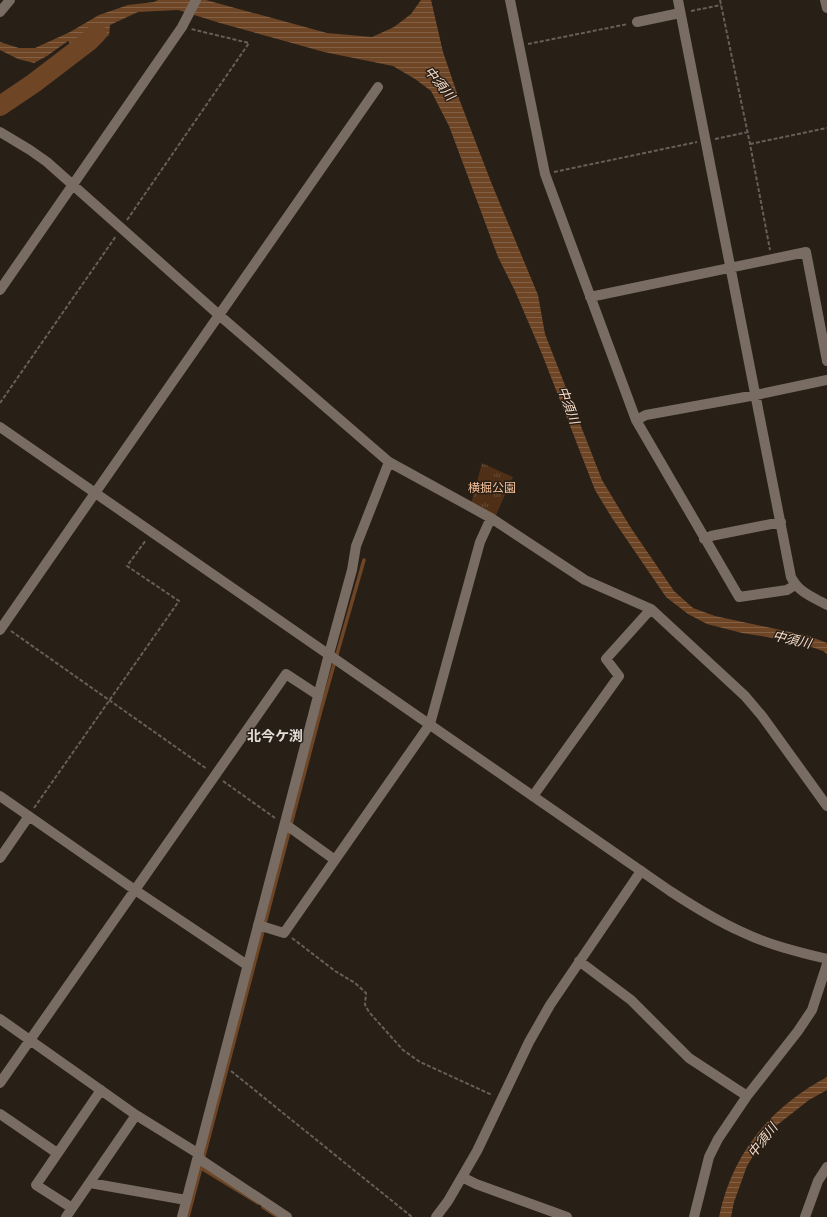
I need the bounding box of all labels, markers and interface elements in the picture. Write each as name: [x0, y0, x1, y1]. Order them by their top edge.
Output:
water label: 中須川: [422, 63, 459, 104]
water label: 中須川: [556, 384, 583, 428]
park label: 横掘公園: [468, 481, 516, 494]
water label: 中須川: [771, 628, 815, 651]
district label: 北今ケ渕: [247, 728, 303, 744]
water label: 中須川: [744, 1119, 781, 1160]

